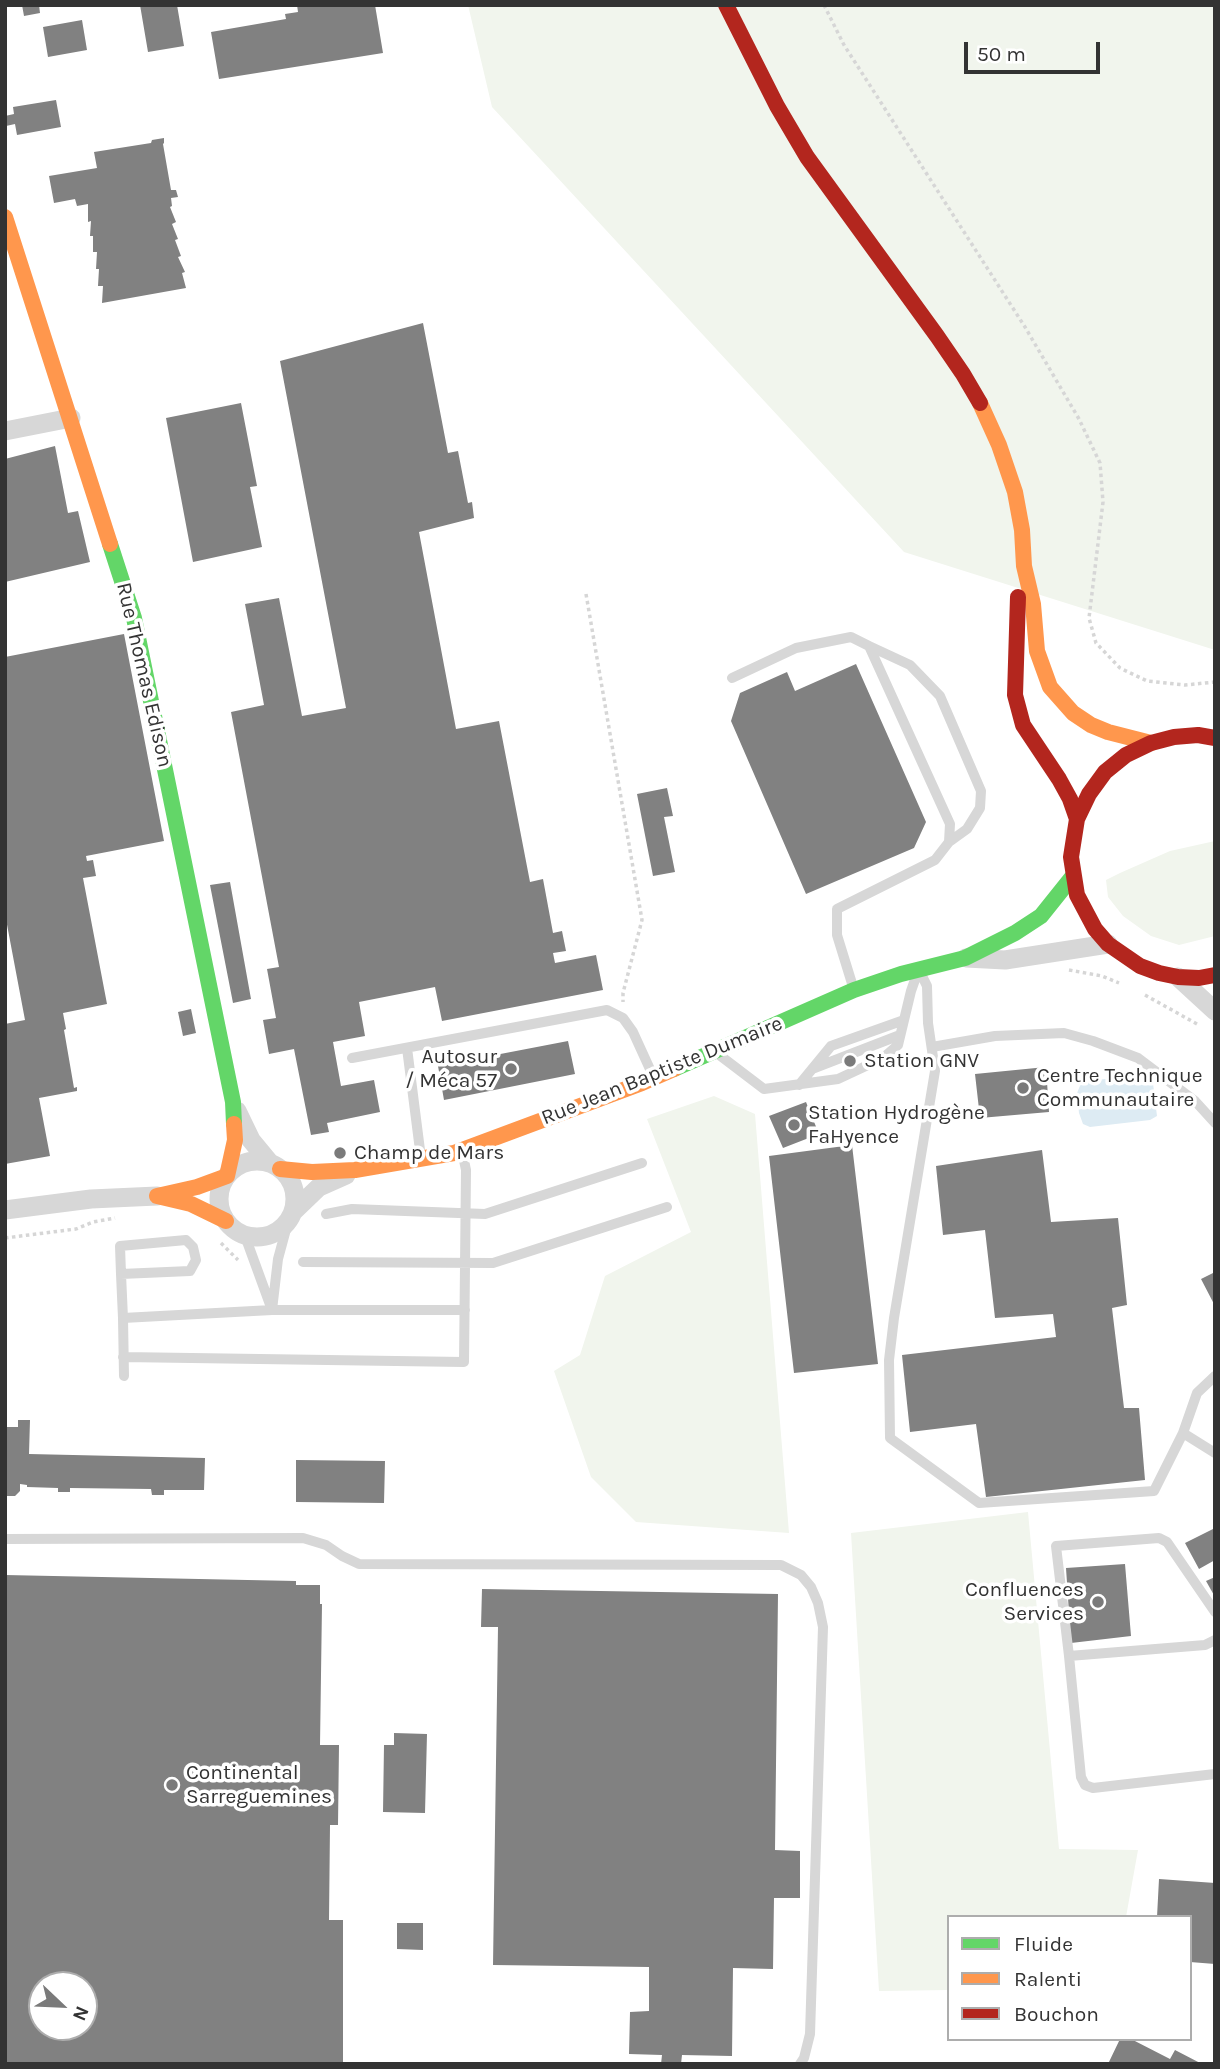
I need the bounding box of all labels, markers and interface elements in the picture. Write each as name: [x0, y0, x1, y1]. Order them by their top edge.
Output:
scale bar: [968, 28, 1104, 72]
text: 50 m: [977, 42, 1026, 66]
street label: Rue Thomas Edison: [110, 580, 178, 770]
street label: Rue Jean Baptiste Dumaire: [538, 1011, 786, 1131]
place label: Autosur / Méca 57: [405, 1044, 497, 1094]
place label: Station GNV: [864, 1048, 979, 1074]
marker: Station GNV: [842, 1053, 858, 1069]
marker: Autosur / Méca 57: [503, 1061, 519, 1077]
place label: Centre Technique Communautaire: [1037, 1063, 1203, 1113]
marker: Centre Technique Communautaire: [1015, 1080, 1031, 1096]
place label: Station Hydrogène FaHyence: [808, 1100, 985, 1150]
marker: Station Hydrogène FaHyence: [786, 1117, 802, 1133]
place label: Champ de Mars: [354, 1140, 504, 1166]
marker: Champ de Mars: [332, 1145, 348, 1161]
place label: Confluences Services: [965, 1577, 1084, 1627]
marker: Confluences Services: [1090, 1594, 1106, 1610]
place label: Continental Sarreguemines: [186, 1760, 332, 1810]
marker: Continental Sarreguemines: [164, 1777, 180, 1793]
legend: [947, 1915, 1192, 2041]
text: Fluide: [1014, 1932, 1073, 1956]
text: Ralenti: [1014, 1967, 1082, 1991]
north arrow: [28, 1971, 98, 2041]
text: Bouchon: [1014, 2002, 1099, 2026]
text: N: [68, 2003, 93, 2024]

